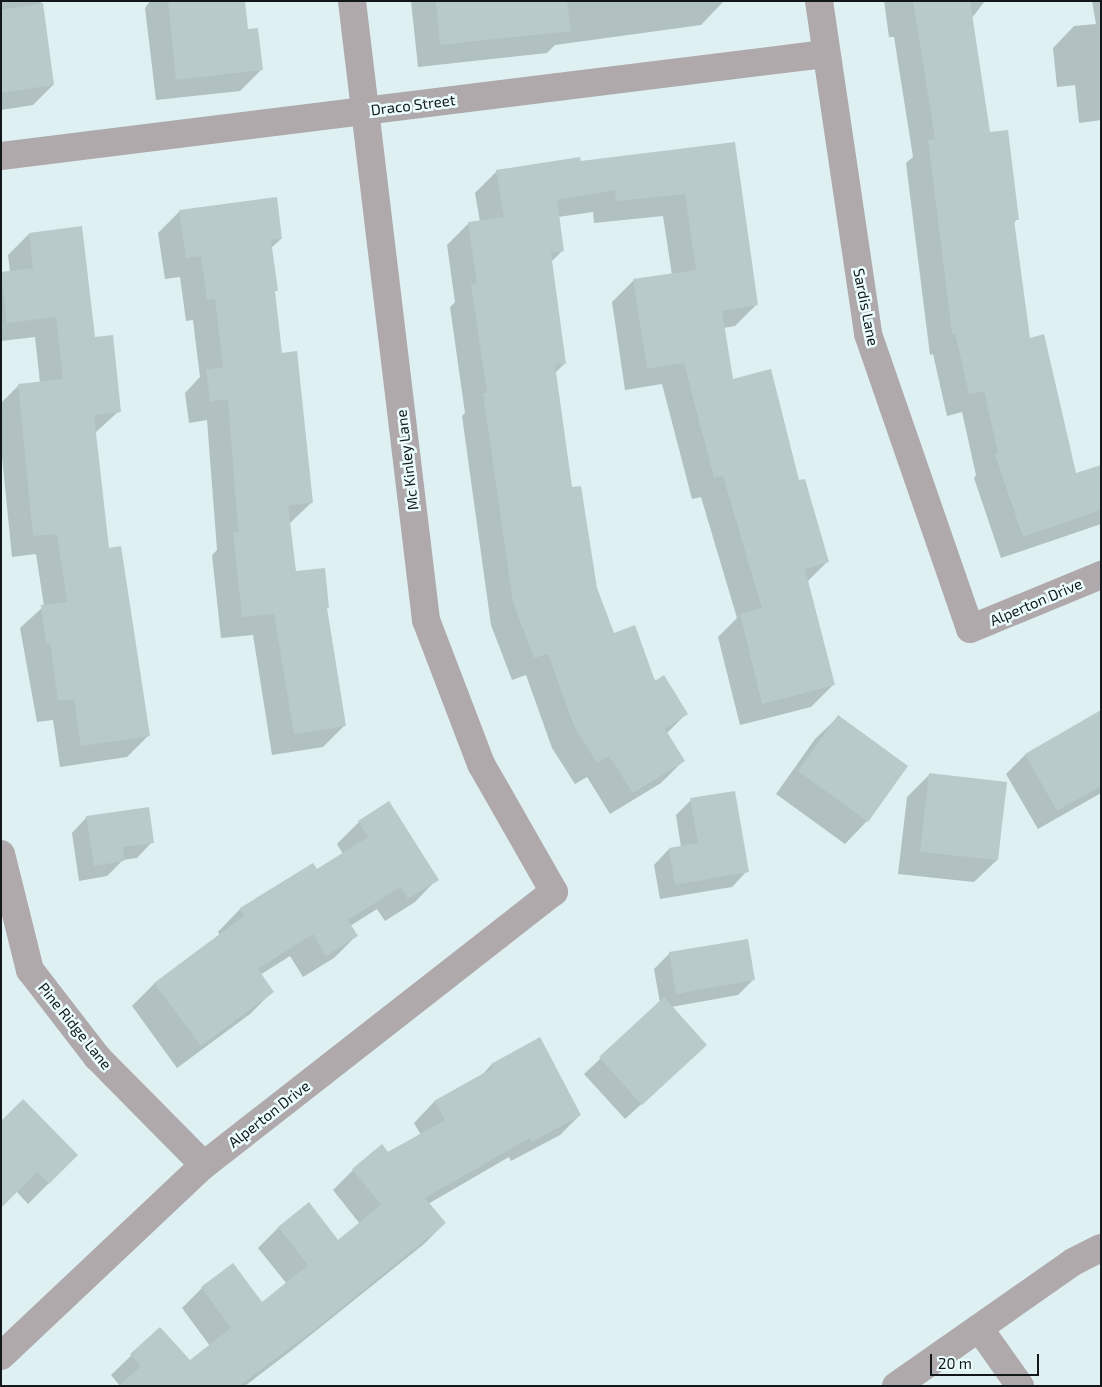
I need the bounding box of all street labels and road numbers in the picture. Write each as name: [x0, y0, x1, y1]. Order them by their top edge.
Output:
street label: Draco Street: [370, 91, 456, 119]
street label: Sardis Lane: [850, 267, 882, 347]
street label: Mc Kinley Lane: [392, 408, 422, 512]
street label: Alperton Drive: [987, 574, 1085, 630]
street label: Pine Ridge Lane: [34, 979, 116, 1073]
street label: Alperton Drive: [225, 1077, 313, 1151]

